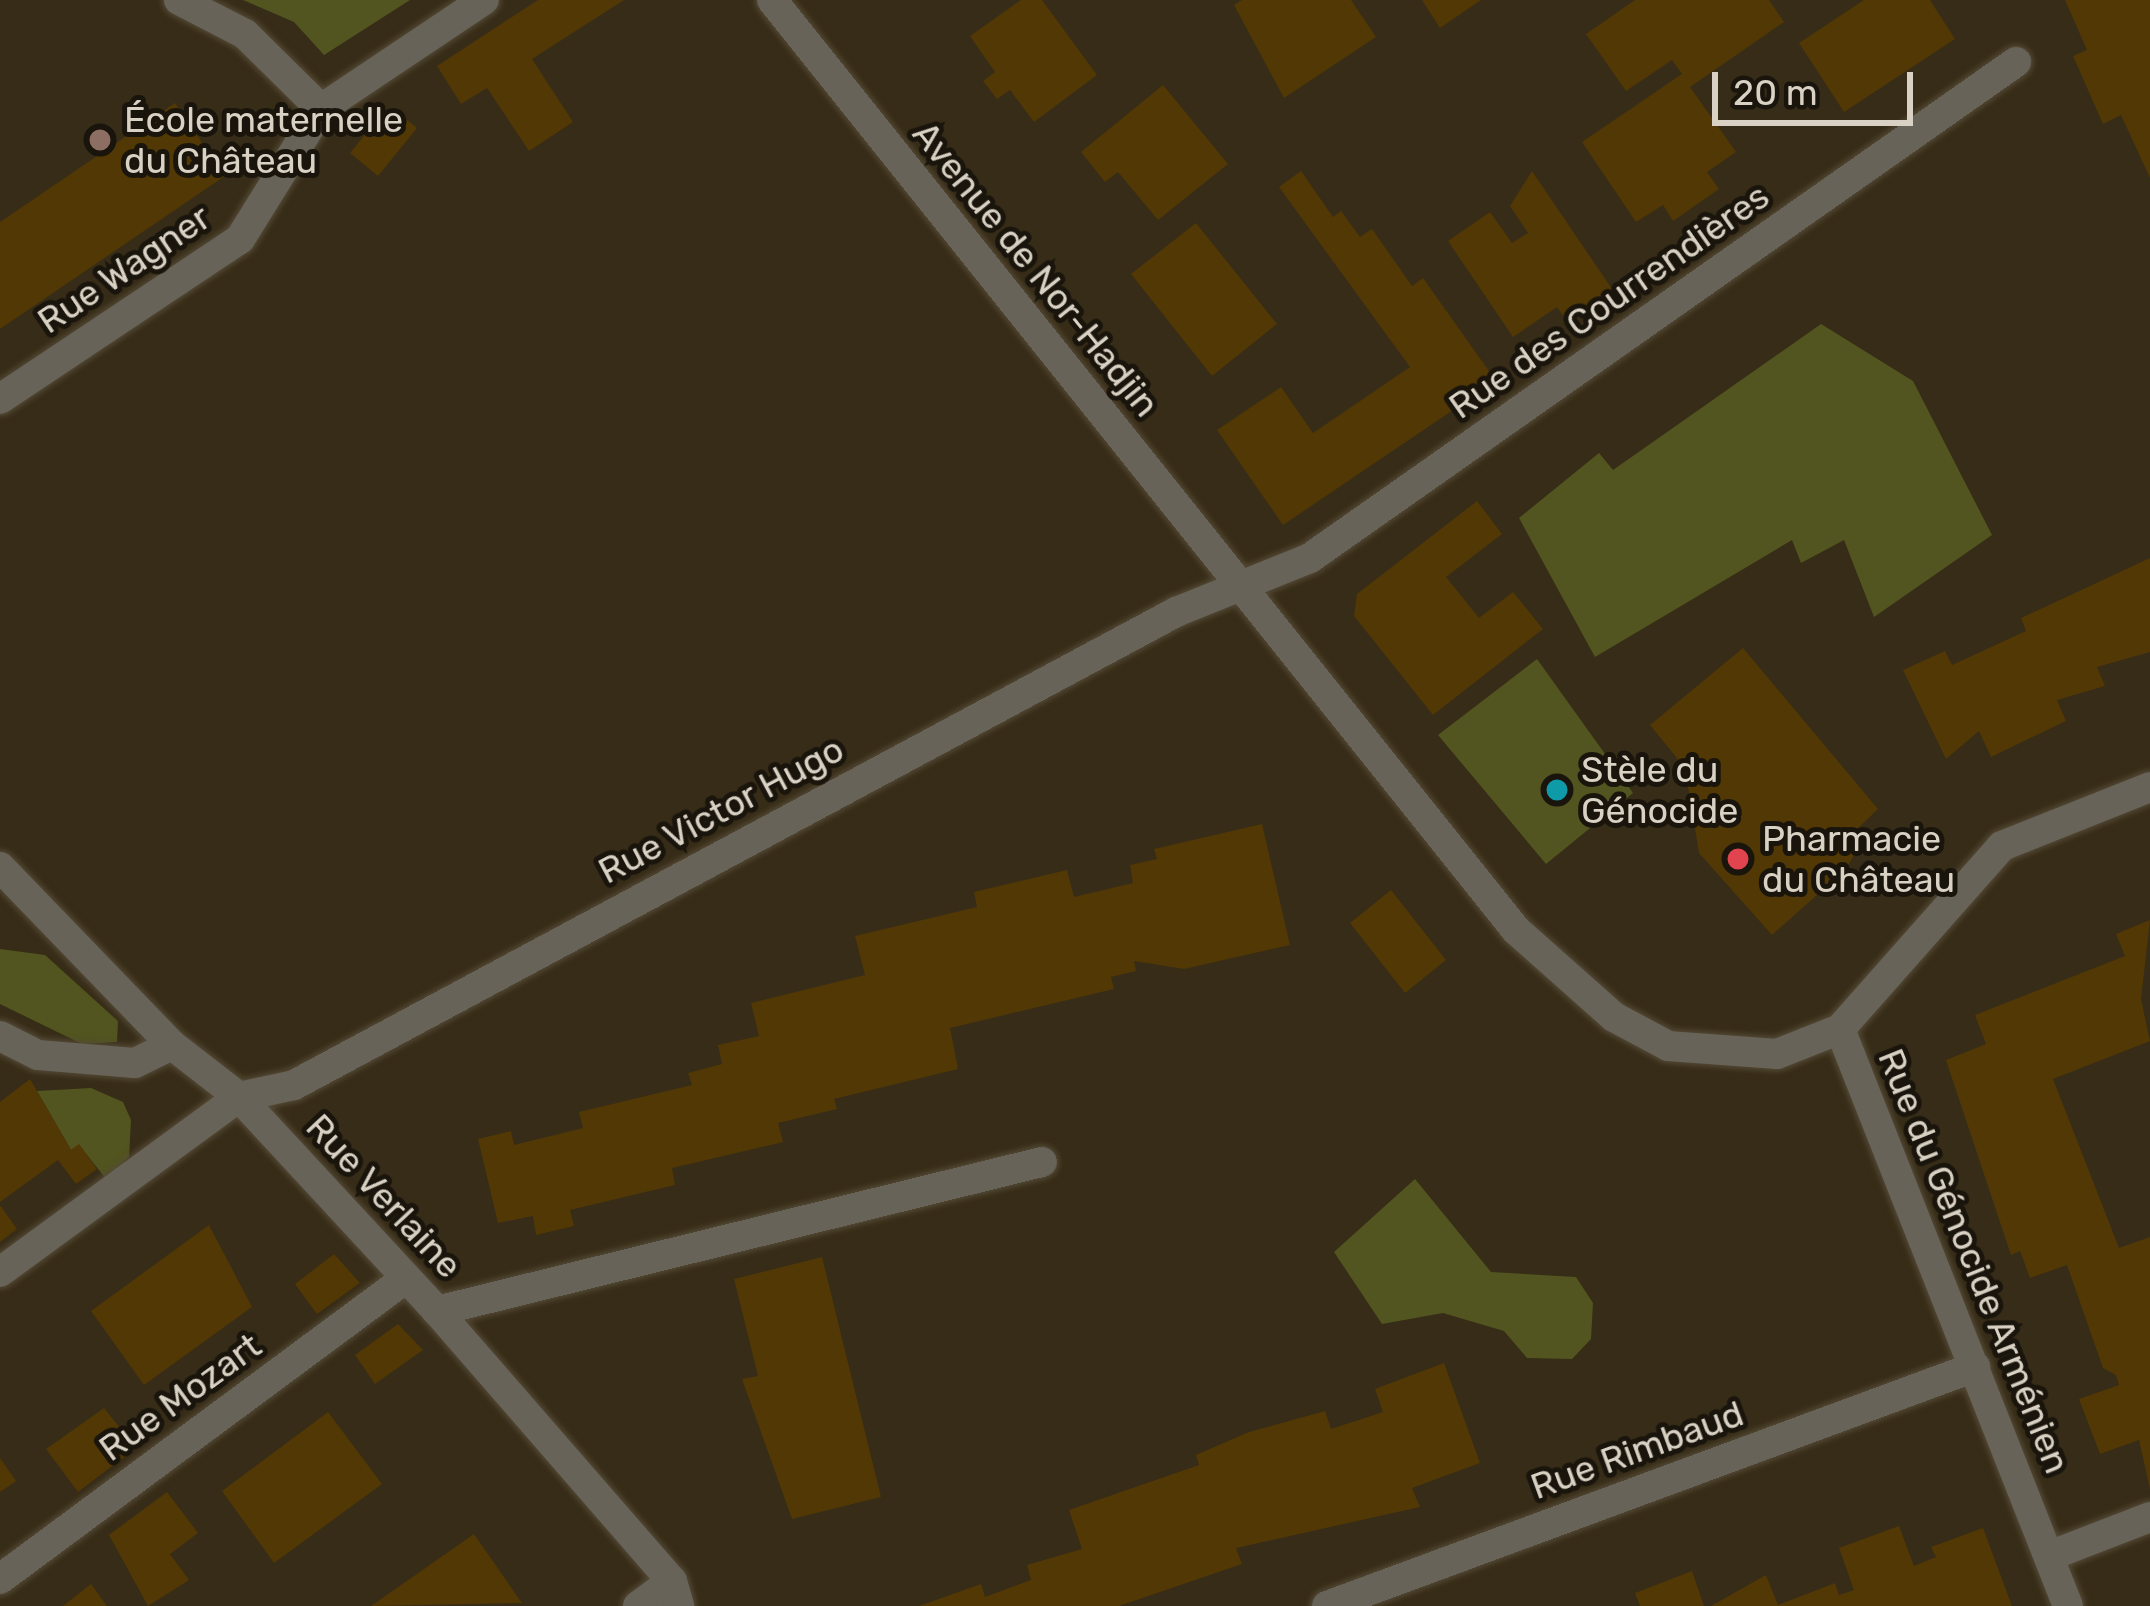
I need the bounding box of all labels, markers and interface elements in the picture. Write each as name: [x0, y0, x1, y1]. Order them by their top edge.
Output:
scale bar: [1718, 48, 1919, 122]
text: 20 m: [1733, 71, 1818, 114]
place label: École maternelle du Château: [124, 97, 403, 182]
street label: Avenue de Nor-Hadjin: [904, 113, 1168, 425]
marker: École maternelle du Château: [87, 127, 113, 153]
street label: Rue des Courrendières: [1441, 174, 1777, 428]
street label: Rue Wagner: [29, 195, 219, 343]
street label: Rue Victor Hugo: [590, 727, 852, 893]
place label: Stèle du Génocide: [1581, 747, 1738, 832]
marker: Stèle du Génocide: [1544, 777, 1570, 803]
place label: Pharmacie du Château: [1762, 816, 1955, 901]
marker: Pharmacie du Château: [1725, 846, 1751, 872]
street label: Rue du Génocide Arménien: [1869, 1042, 2079, 1480]
street label: Rue Verlaine: [297, 1105, 471, 1287]
street label: Rue Mozart: [91, 1324, 269, 1470]
street label: Rue Rimbaud: [1525, 1392, 1749, 1508]

